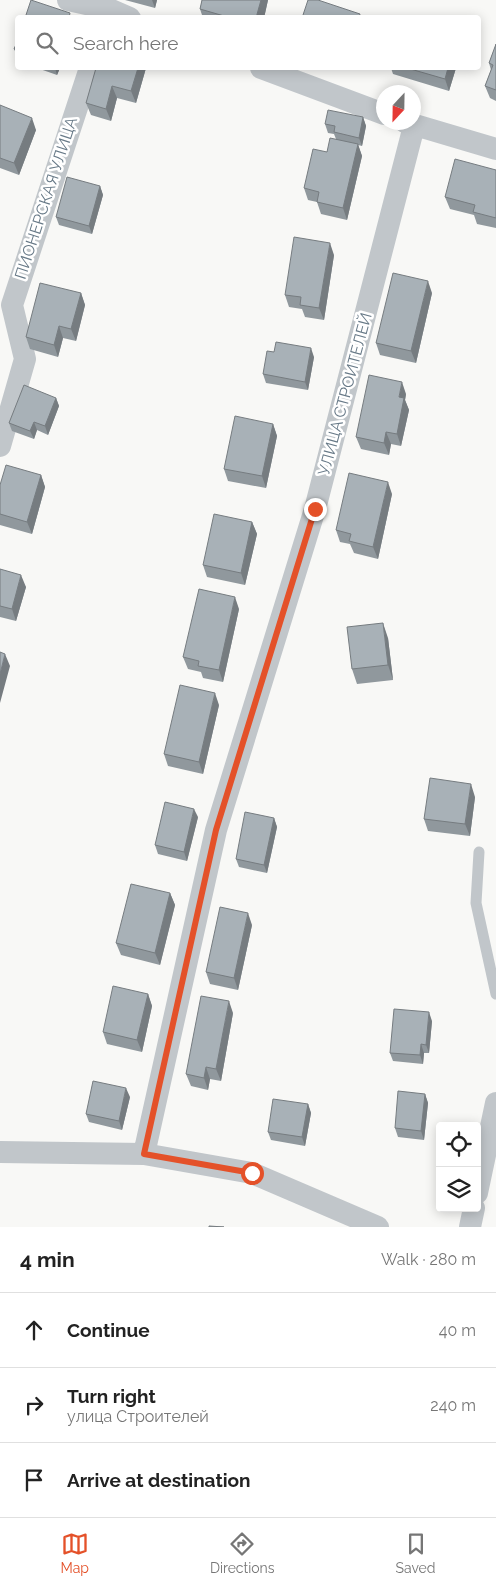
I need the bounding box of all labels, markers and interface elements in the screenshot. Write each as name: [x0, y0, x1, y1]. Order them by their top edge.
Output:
search box: [15, 15, 481, 70]
icon: search: [33, 29, 61, 57]
text: Search here: [73, 32, 179, 54]
north arrow: [376, 85, 421, 130]
street label: ПИОНЕРСКАЯ УЛИЦА: [11, 114, 81, 282]
street label: УЛИЦА СТРОИТЕЛЕЙ: [314, 311, 376, 477]
route end: [304, 498, 327, 521]
map controls: [436, 1122, 481, 1212]
button: locate: [436, 1122, 481, 1167]
route start: [241, 1162, 264, 1185]
button: layers: [436, 1167, 481, 1212]
text: 4 min: [20, 1247, 75, 1272]
text: Walk · 280 m: [381, 1250, 476, 1269]
icon: ahead: [20, 1316, 48, 1344]
text: Continue: [67, 1319, 150, 1341]
text: 40 m: [439, 1321, 476, 1340]
text: Turn right: [67, 1385, 156, 1407]
icon: right: [20, 1391, 48, 1419]
text: 240 m: [430, 1396, 476, 1415]
text: улица Строителей: [67, 1407, 209, 1426]
icon: arrive: [20, 1466, 48, 1494]
text: Arrive at destination: [67, 1469, 251, 1491]
tab: Map: [60, 1530, 89, 1576]
tab: Directions: [210, 1530, 275, 1576]
tab: Saved: [395, 1530, 436, 1576]

